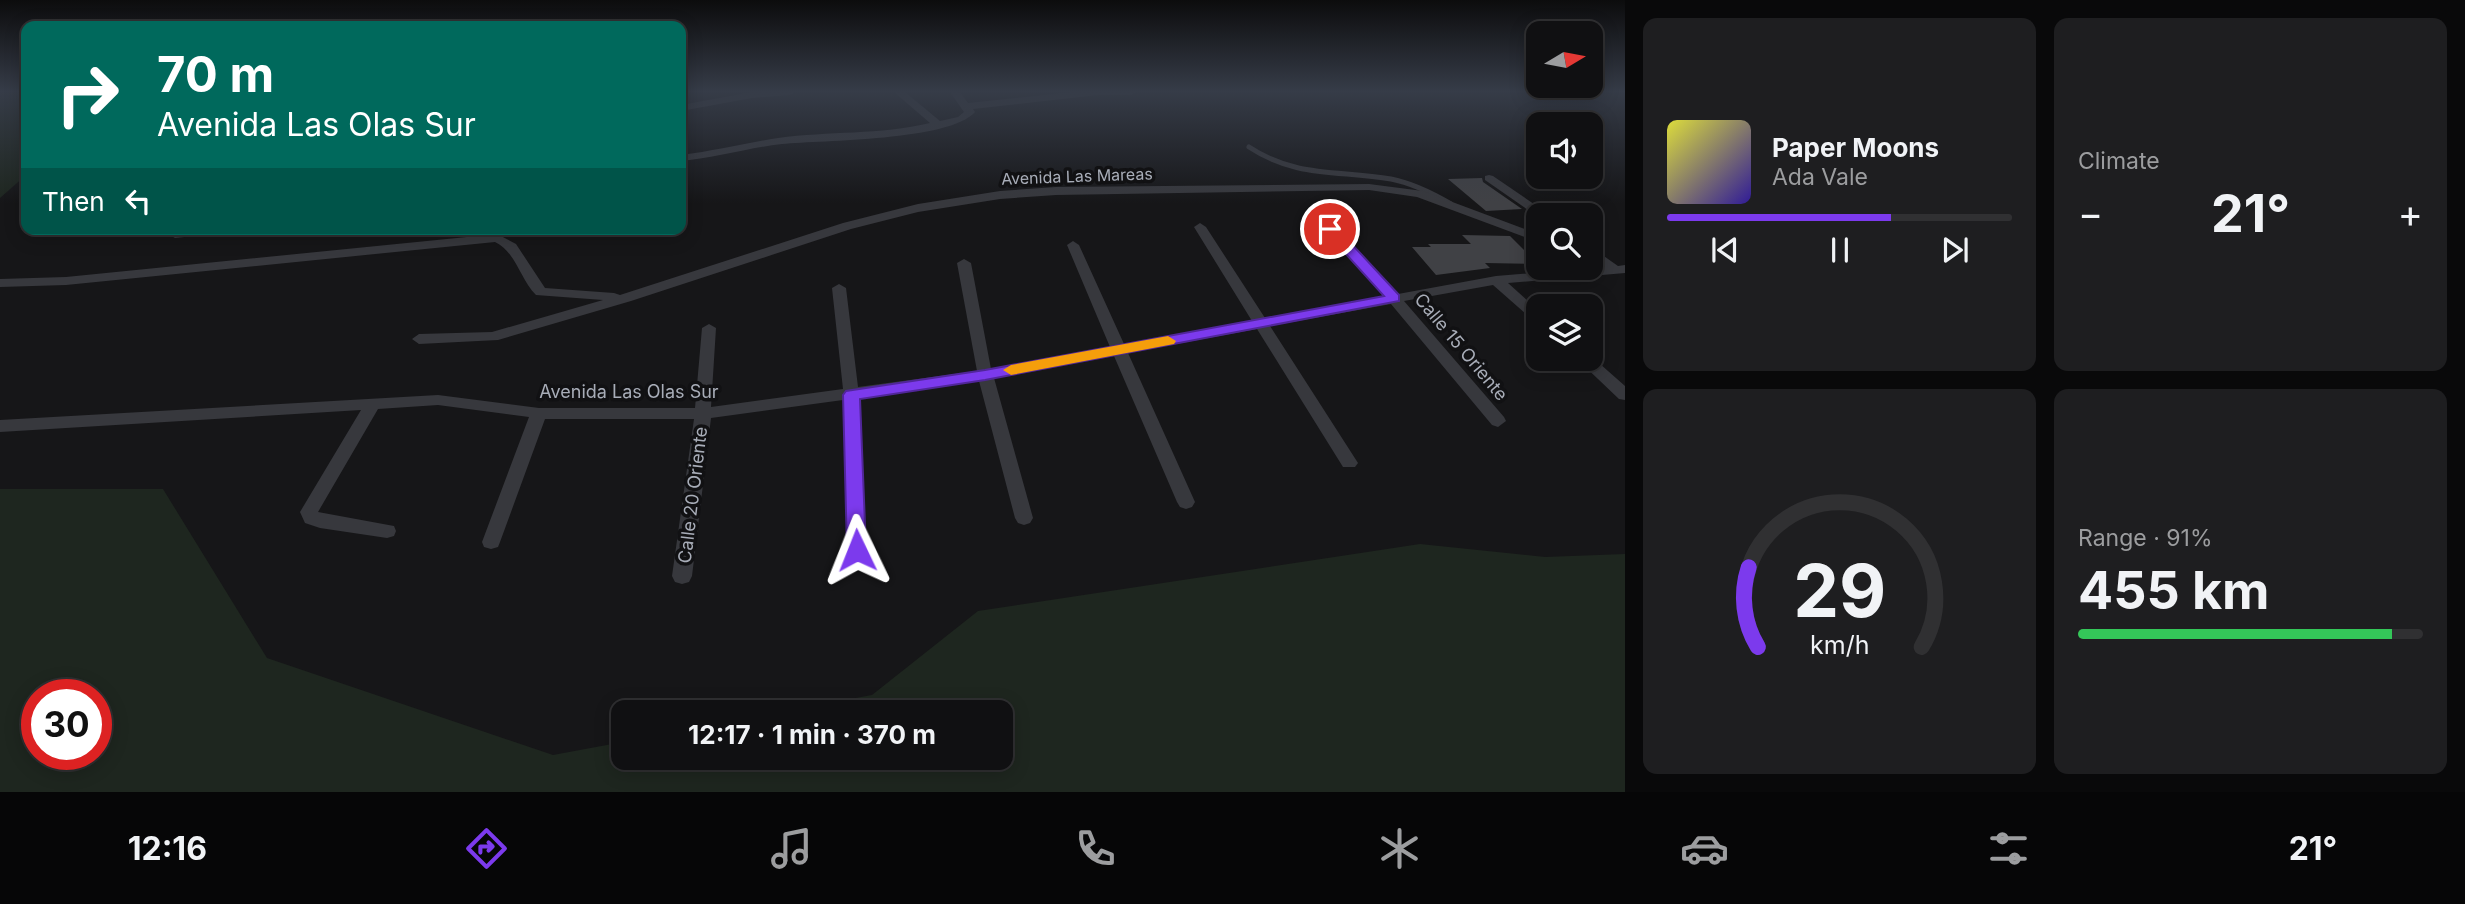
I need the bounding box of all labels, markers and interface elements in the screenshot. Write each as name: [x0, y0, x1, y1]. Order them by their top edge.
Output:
north arrow: [1526, 21, 1603, 98]
map controls: [1526, 21, 1603, 371]
text: 70 m: [157, 45, 274, 104]
icon: right: [42, 49, 133, 140]
text: Avenida Las Olas Sur: [157, 105, 476, 144]
button: sound: [1526, 112, 1603, 189]
text: Paper Moons: [1772, 132, 1939, 163]
text: Climate: [2078, 147, 2160, 175]
street label: Avenida Las Mareas: [1001, 163, 1153, 189]
text: Ada Vale: [1772, 163, 1868, 191]
icon: left: [119, 182, 157, 220]
text: 21°: [2211, 182, 2290, 245]
text: Then: [42, 186, 105, 217]
text: −: [2078, 190, 2103, 236]
text: +: [2398, 190, 2423, 236]
pin: [1300, 199, 1360, 259]
button: search: [1526, 203, 1603, 280]
icon: arrive: [1311, 210, 1349, 248]
icon: previous: [1706, 231, 1744, 269]
icon: pause: [1821, 231, 1859, 269]
icon: next: [1936, 231, 1974, 269]
street label: Calle 15 Oriente: [1410, 289, 1512, 405]
button: layers: [1526, 294, 1603, 371]
street label: Avenida Las Olas Sur: [539, 381, 719, 402]
street label: Calle 20 Oriente: [674, 425, 711, 564]
position arrow: [820, 513, 894, 587]
text: Range · 91%: [2078, 524, 2212, 552]
text: 29: [1793, 547, 1886, 636]
text: 455 km: [2078, 559, 2270, 622]
text: km/h: [1810, 630, 1869, 660]
speed limit sign: 30: [21, 679, 112, 770]
text: 12:17 · 1 min · 370 m: [688, 719, 936, 750]
icon: directions: [462, 824, 511, 873]
icon: music: [767, 824, 816, 873]
icon: phone: [1071, 824, 1120, 873]
icon: climate: [1375, 824, 1424, 873]
icon: car: [1680, 824, 1729, 873]
icon: filters: [1984, 824, 2033, 873]
text: 12:16: [128, 829, 207, 868]
text: 21°: [2289, 829, 2337, 868]

